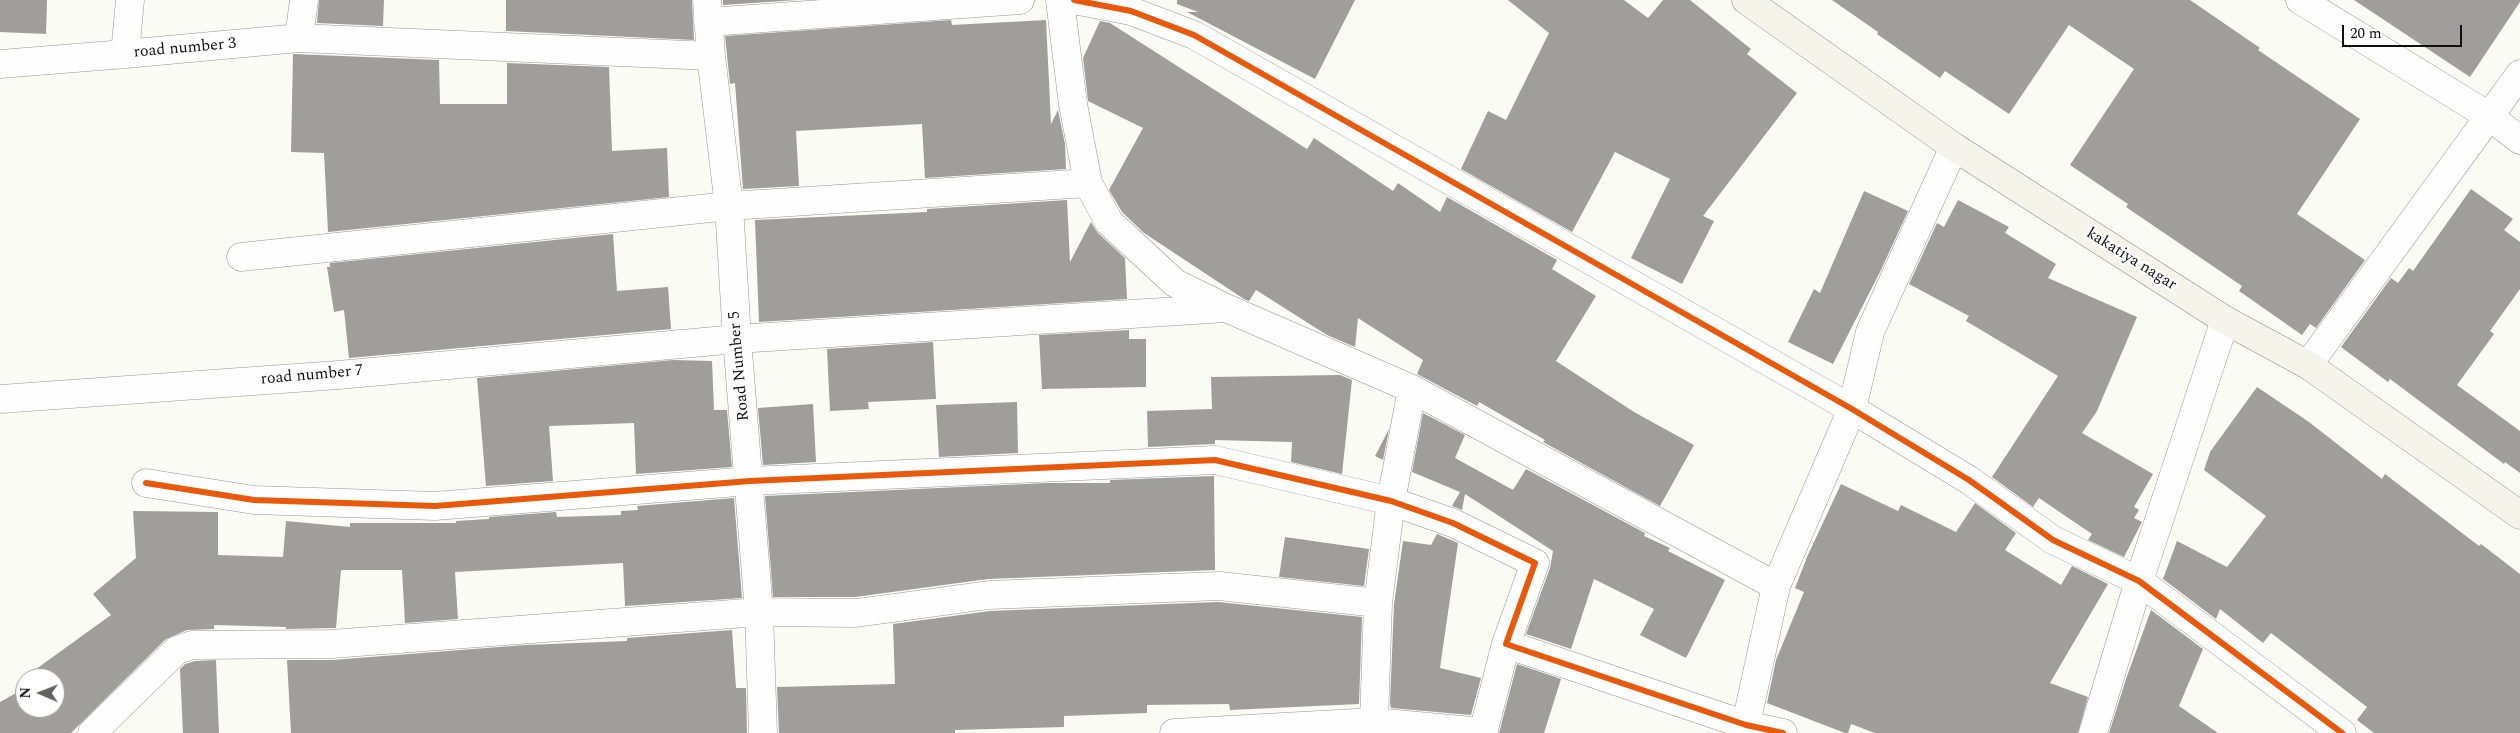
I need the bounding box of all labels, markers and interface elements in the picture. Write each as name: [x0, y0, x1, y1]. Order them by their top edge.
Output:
scale bar: [2345, 15, 2465, 47]
text: 20 m: [2350, 22, 2382, 45]
street label: road number 3: [133, 35, 237, 63]
street label: kakatiya nagar: [2082, 225, 2180, 295]
street label: Road Number 5: [726, 310, 754, 422]
street label: road number 7: [260, 362, 364, 390]
north arrow: [15, 668, 65, 718]
text: N: [15, 687, 36, 699]

